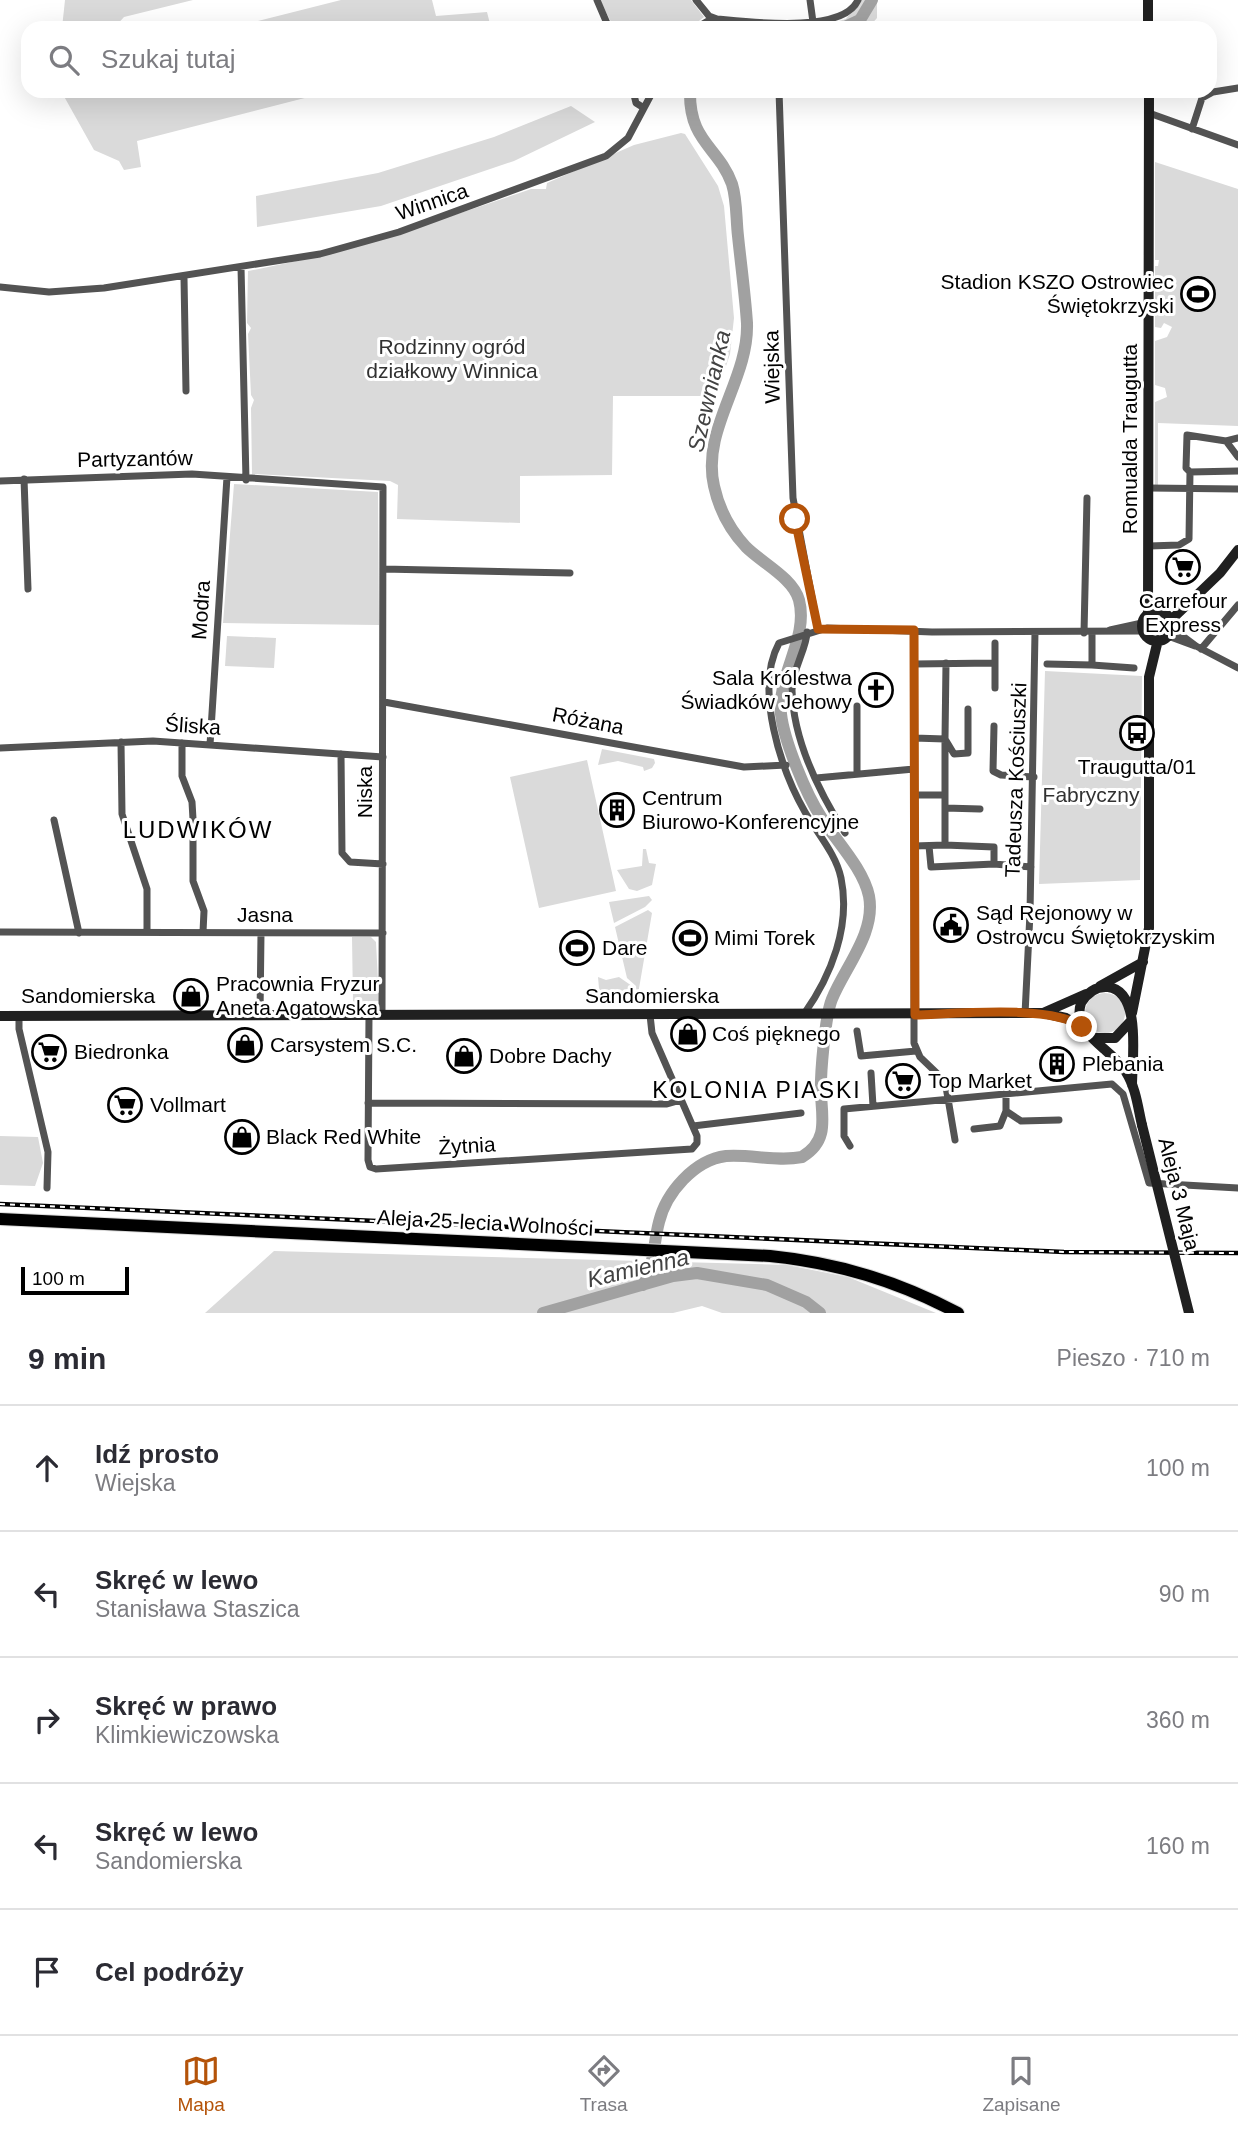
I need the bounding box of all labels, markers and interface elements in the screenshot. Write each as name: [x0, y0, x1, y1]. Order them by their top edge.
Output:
search box: [21, 21, 1217, 98]
icon: search: [45, 41, 83, 79]
text: Szukaj tutaj: [101, 44, 235, 74]
street label: Winnica: [393, 178, 471, 225]
place label: Stadion KSZO Ostrowiec Świętokrzyski: [941, 270, 1174, 317]
sports icon: Stadion KSZO Ostrowiec Świętokrzyski: [1179, 275, 1217, 313]
water label: Szewnianka: [682, 328, 736, 454]
street label: Wiejska: [759, 330, 784, 404]
park label: Rodzinny ogród działkowy Winnica: [366, 335, 538, 382]
street label: Romualda Traugutta: [1118, 344, 1141, 534]
street label: Partyzantów: [77, 446, 194, 471]
route start: [779, 503, 810, 534]
supermarket icon: Carrefour Express: [1164, 548, 1202, 586]
street label: Modra: [187, 579, 214, 640]
place label: Carrefour Express: [1139, 589, 1227, 636]
place label: Sala Królestwa Świadków Jehowy: [680, 666, 852, 713]
church icon: Sala Królestwa Świadków Jehowy: [857, 671, 895, 709]
street label: Tadeusza Kościuszki: [1001, 682, 1030, 878]
street label: Różana: [550, 702, 626, 739]
street label: Śliska: [164, 712, 222, 739]
bus stop icon: Traugutta/01: [1118, 714, 1156, 752]
place label: Traugutta/01: [1078, 755, 1196, 778]
street label: Niska: [353, 765, 376, 818]
park label: Fabryczny: [1043, 783, 1140, 806]
place label: Centrum Biurowo-Konferencyjne: [642, 786, 859, 833]
building icon: Centrum Biurowo-Konferencyjne: [598, 791, 636, 829]
district label: LUDWIKÓW: [123, 816, 273, 843]
place label: Sąd Rejonowy w Ostrowcu Świętokrzyskim: [976, 901, 1215, 948]
street label: Jasna: [237, 903, 293, 926]
public building icon: Sąd Rejonowy w Ostrowcu Świętokrzyskim: [932, 906, 970, 944]
sports icon: Mimi Torek: [671, 919, 709, 957]
place label: Mimi Torek: [714, 926, 816, 949]
sports icon: Dare: [558, 929, 596, 967]
place label: Dare: [602, 936, 648, 959]
place label: Pracownia Fryzur Aneta Agatowska: [216, 972, 379, 1019]
shop icon: Pracownia Fryzur Aneta Agatowska: [172, 977, 210, 1015]
street label: Sandomierska: [21, 984, 155, 1007]
street label: Sandomierska: [585, 984, 719, 1007]
route end: [1066, 1011, 1097, 1042]
shop icon: Coś pięknego: [669, 1015, 707, 1053]
place label: Coś pięknego: [712, 1022, 840, 1045]
shop icon: Carsystem S.C.: [226, 1026, 264, 1064]
supermarket icon: Biedronka: [30, 1033, 68, 1071]
place label: Carsystem S.C.: [270, 1033, 417, 1056]
shop icon: Dobre Dachy: [445, 1037, 483, 1075]
place label: Biedronka: [74, 1040, 169, 1063]
place label: Dobre Dachy: [489, 1044, 612, 1067]
building icon: Plebania: [1038, 1045, 1076, 1083]
place label: Plebania: [1082, 1052, 1164, 1075]
supermarket icon: Top Market: [884, 1062, 922, 1100]
place label: Top Market: [928, 1069, 1032, 1092]
district label: KOLONIA PIASKI: [652, 1077, 862, 1103]
supermarket icon: Vollmart: [106, 1086, 144, 1124]
place label: Vollmart: [150, 1093, 226, 1116]
shop icon: Black Red White: [223, 1118, 261, 1156]
place label: Black Red White: [266, 1125, 421, 1148]
street label: Żytnia: [438, 1133, 496, 1158]
street label: Aleja 3 Maja: [1154, 1135, 1205, 1253]
street label: Aleja 25-lecia Wolności: [376, 1205, 594, 1240]
water label: Kamienna: [585, 1244, 691, 1292]
scale bar: [21, 1264, 130, 1296]
text: 100 m: [32, 1268, 85, 1289]
text: 9 min: [28, 1342, 106, 1375]
text: Pieszo · 710 m: [1057, 1345, 1210, 1371]
text: Idź prosto: [95, 1439, 219, 1469]
icon: ahead: [28, 1449, 66, 1487]
text: 100 m: [1146, 1455, 1210, 1481]
text: Wiejska: [95, 1470, 176, 1496]
text: Skręć w lewo: [95, 1565, 258, 1595]
icon: left: [28, 1575, 66, 1613]
text: 90 m: [1159, 1581, 1210, 1607]
text: Stanisława Staszica: [95, 1596, 300, 1622]
text: Skręć w prawo: [95, 1691, 277, 1721]
icon: right: [28, 1701, 66, 1739]
text: 360 m: [1146, 1707, 1210, 1733]
text: Klimkiewiczowska: [95, 1722, 279, 1748]
text: Skręć w lewo: [95, 1817, 258, 1847]
icon: left: [28, 1827, 66, 1865]
text: 160 m: [1146, 1833, 1210, 1859]
text: Sandomierska: [95, 1848, 242, 1874]
icon: arrive: [28, 1953, 66, 1991]
text: Cel podróży: [95, 1957, 244, 1987]
tab: Mapa: [177, 2052, 225, 2116]
tab: Trasa: [580, 2052, 628, 2116]
tab: Zapisane: [982, 2052, 1061, 2116]

